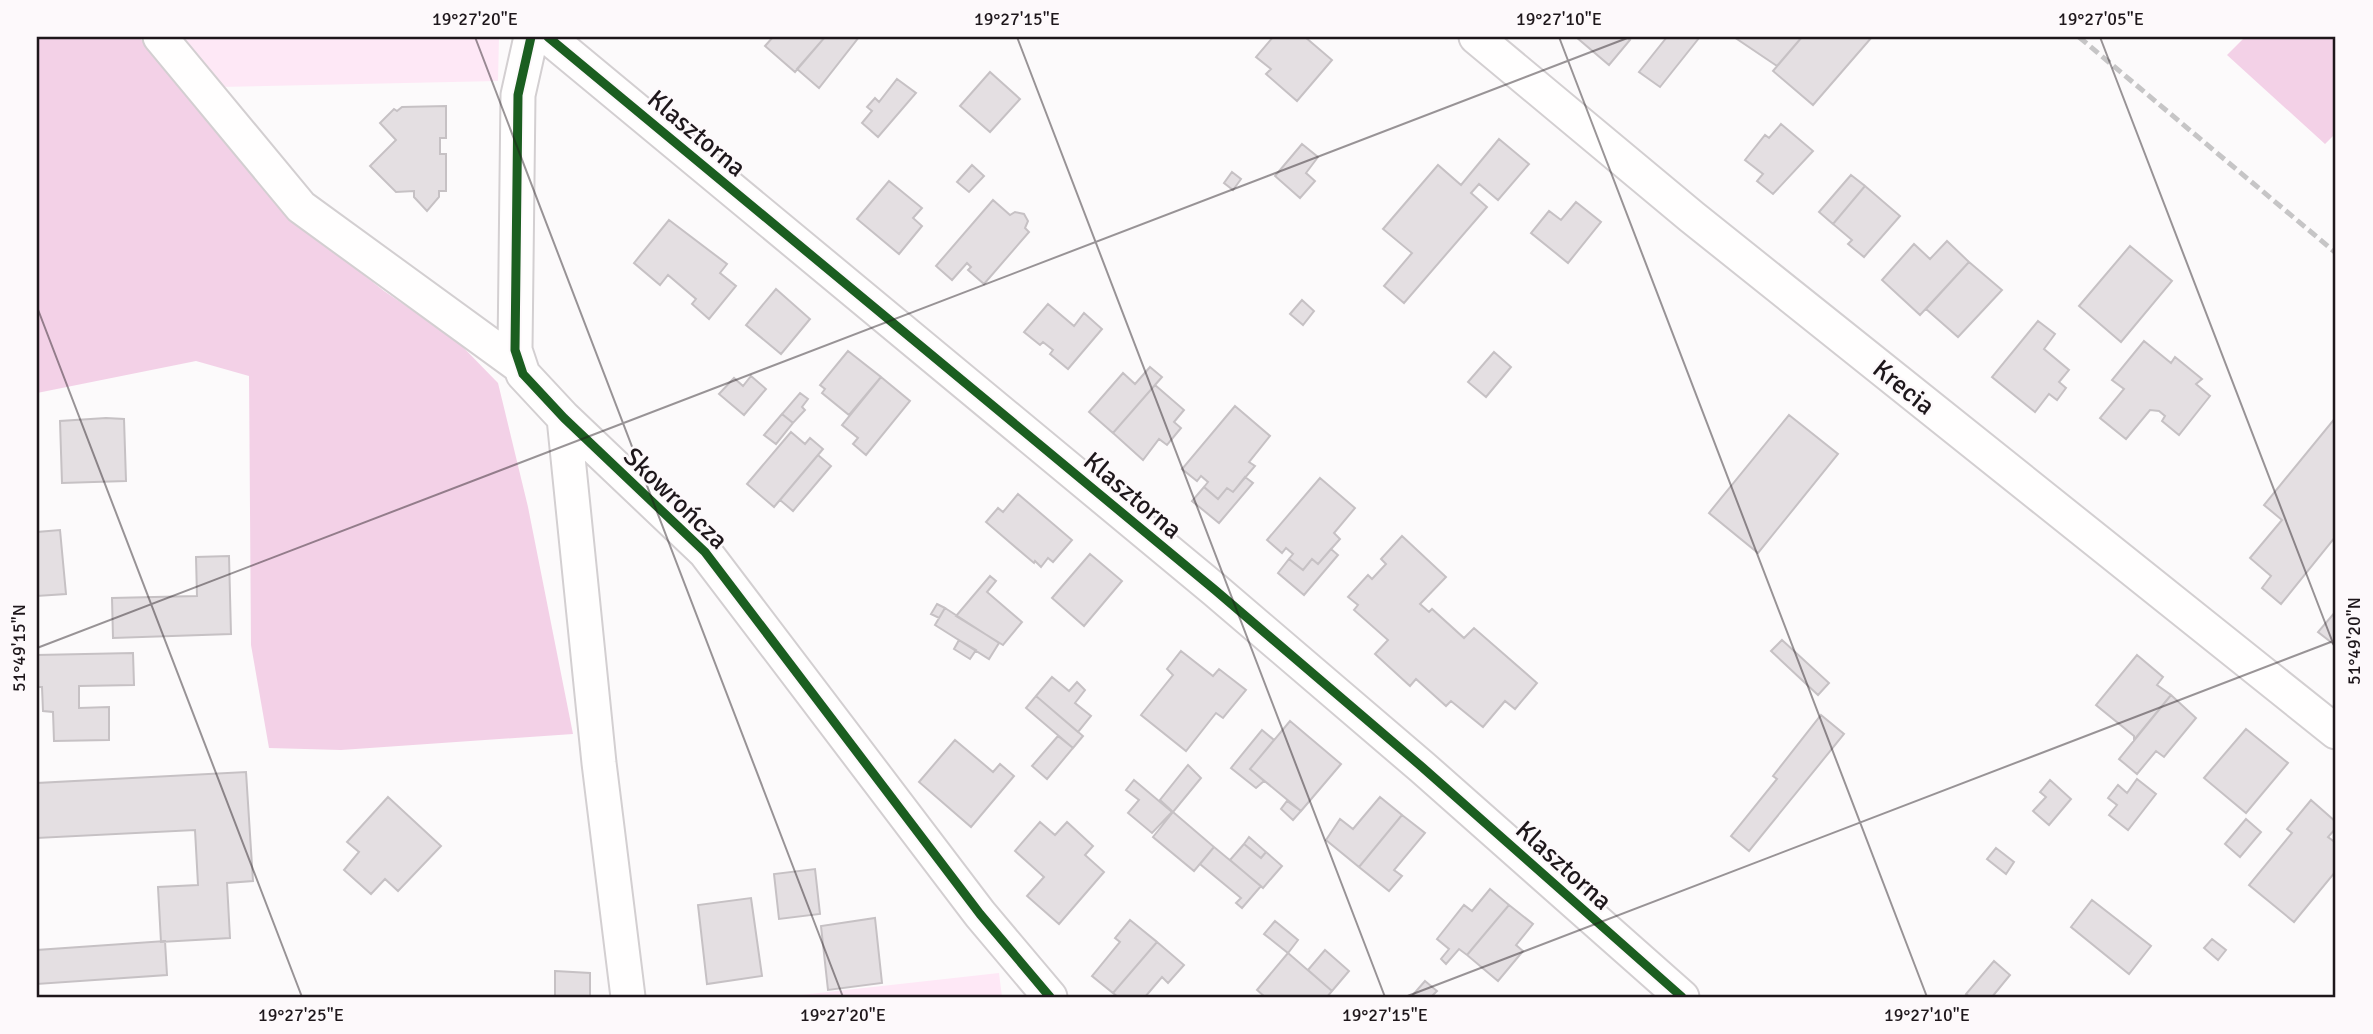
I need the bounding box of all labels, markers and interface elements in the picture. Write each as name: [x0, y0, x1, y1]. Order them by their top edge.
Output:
text: 19°27'20"E: [432, 8, 518, 30]
text: 19°27'15"E: [974, 8, 1060, 30]
text: 19°27'10"E: [1516, 8, 1602, 30]
text: 19°27'05"E: [2058, 8, 2144, 30]
street label: Klasztorna: [641, 83, 752, 184]
street label: Krecia: [1866, 353, 1941, 422]
street label: Skowrończa: [616, 441, 734, 556]
street label: Klasztorna: [1077, 445, 1188, 546]
text: 51°49'20"N: [2343, 597, 2365, 685]
text: 51°49'15"N: [8, 604, 30, 692]
street label: Klasztorna: [1509, 814, 1618, 917]
text: 19°27'25"E: [258, 1004, 344, 1026]
text: 19°27'20"E: [800, 1004, 886, 1026]
text: 19°27'15"E: [1342, 1004, 1428, 1026]
text: 19°27'10"E: [1884, 1004, 1970, 1026]

